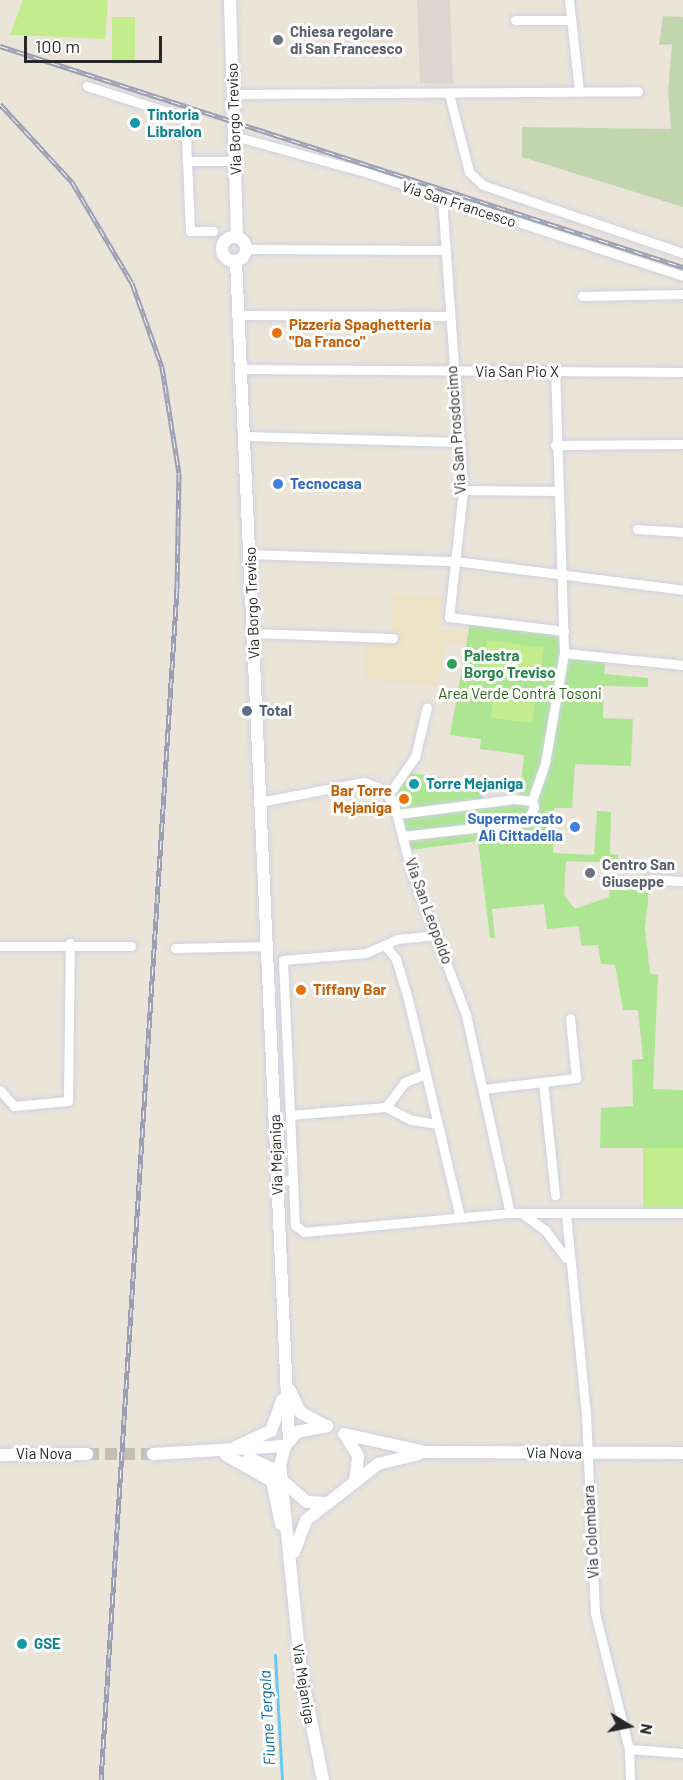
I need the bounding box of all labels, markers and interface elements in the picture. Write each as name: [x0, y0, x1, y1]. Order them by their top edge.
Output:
place label: Chiesa regolare di San Francesco: [290, 22, 403, 57]
scale bar: [27, 24, 165, 62]
marker: Chiesa regolare di San Francesco: [271, 33, 285, 47]
text: 100 m: [35, 35, 80, 57]
street label: Via Borgo Treviso: [223, 62, 245, 176]
place label: Tintoria Libralon: [147, 105, 202, 140]
marker: Tintoria Libralon: [128, 116, 142, 130]
street label: Via San Francesco: [400, 177, 518, 231]
place label: Pizzeria Spaghetteria "Da Franco": [289, 315, 431, 350]
marker: Pizzeria Spaghetteria "Da Franco": [270, 326, 284, 340]
street label: Via San Pio X: [475, 363, 559, 381]
street label: Via San Prosdocimo: [443, 365, 469, 495]
place label: Tecnocasa: [290, 475, 362, 493]
marker: Tecnocasa: [271, 477, 285, 491]
street label: Via Borgo Treviso: [241, 546, 263, 660]
place label: Palestra Borgo Treviso: [464, 646, 555, 681]
marker: Palestra Borgo Treviso: [445, 657, 459, 671]
park label: Area Verde Contrà Tosoni: [438, 685, 602, 703]
place label: Total: [259, 702, 292, 720]
marker: Total: [240, 704, 254, 718]
place label: Torre Mejaniga: [426, 775, 523, 793]
marker: Torre Mejaniga: [407, 777, 421, 791]
place label: Bar Torre Mejaniga: [331, 781, 392, 816]
marker: Bar Torre Mejaniga: [397, 792, 411, 806]
place label: Supermercato Alì Cittadella: [468, 809, 563, 844]
marker: Supermercato Alì Cittadella: [568, 820, 582, 834]
street label: Via San Leopoldo: [401, 855, 457, 967]
place label: Centro San Giuseppe: [602, 855, 675, 890]
marker: Centro San Giuseppe: [583, 866, 597, 880]
place label: Tiffany Bar: [313, 981, 386, 999]
marker: Tiffany Bar: [294, 983, 308, 997]
street label: Via Mejaniga: [266, 1114, 286, 1196]
street label: Via Nova: [526, 1444, 582, 1462]
street label: Via Nova: [16, 1445, 72, 1463]
street label: Via Colombara: [580, 1485, 602, 1579]
place label: GSE: [34, 1635, 61, 1653]
marker: GSE: [15, 1637, 29, 1651]
street label: Via Mejaniga: [289, 1643, 319, 1725]
water label: Fiume Tergola: [255, 1670, 279, 1766]
north arrow: [599, 1696, 659, 1756]
text: N: [637, 1722, 657, 1736]

